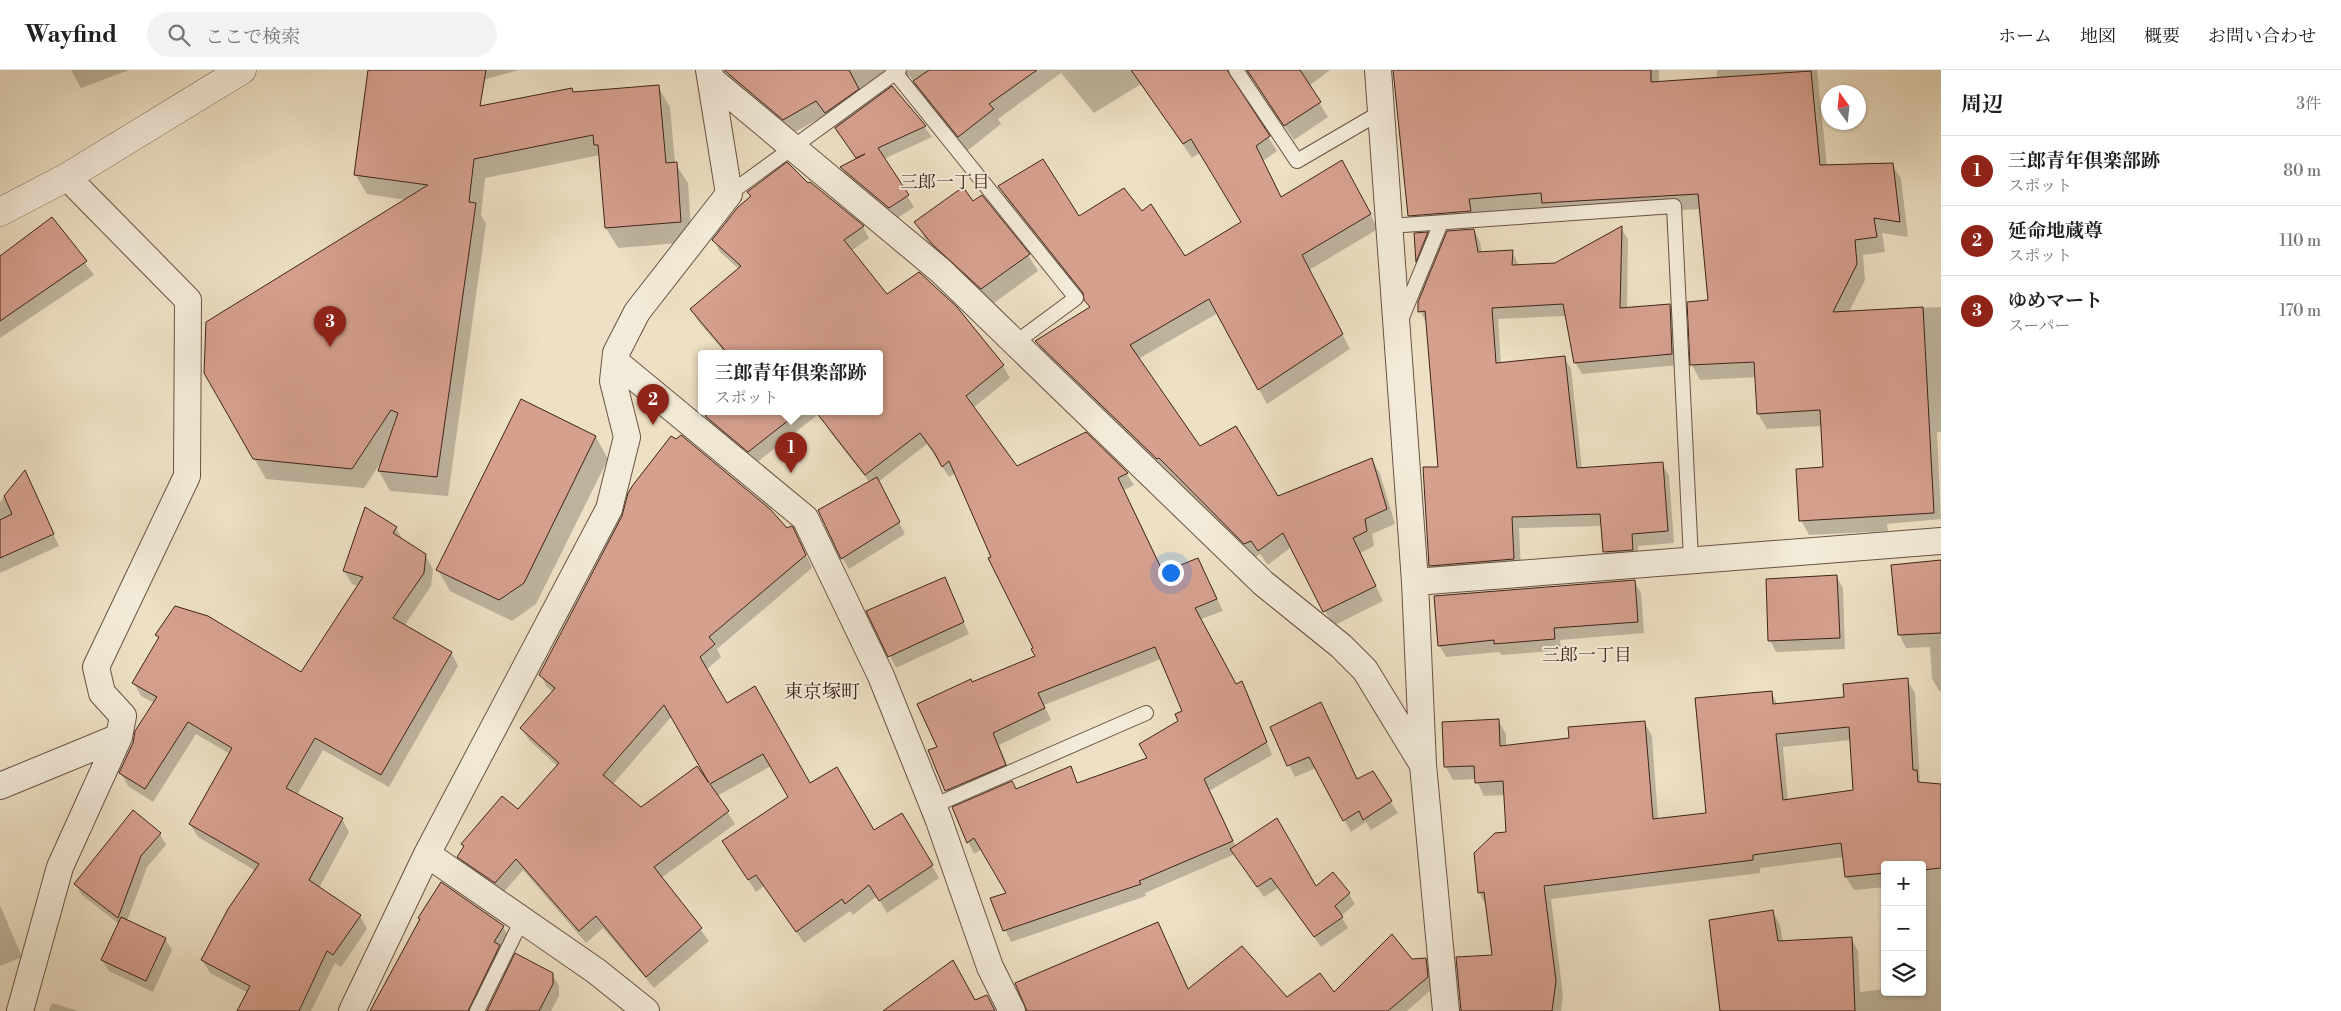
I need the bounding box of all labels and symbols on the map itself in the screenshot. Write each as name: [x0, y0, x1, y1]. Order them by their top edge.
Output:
north arrow: [1821, 85, 1866, 130]
district label: 三郎一丁目: [900, 171, 990, 194]
pin: 3: [314, 306, 346, 347]
pin: 2: [637, 384, 669, 425]
pin: 1: [775, 432, 807, 473]
your location: [1158, 560, 1184, 586]
district label: 三郎一丁目: [1542, 644, 1632, 667]
district label: 東京塚町: [784, 680, 860, 704]

